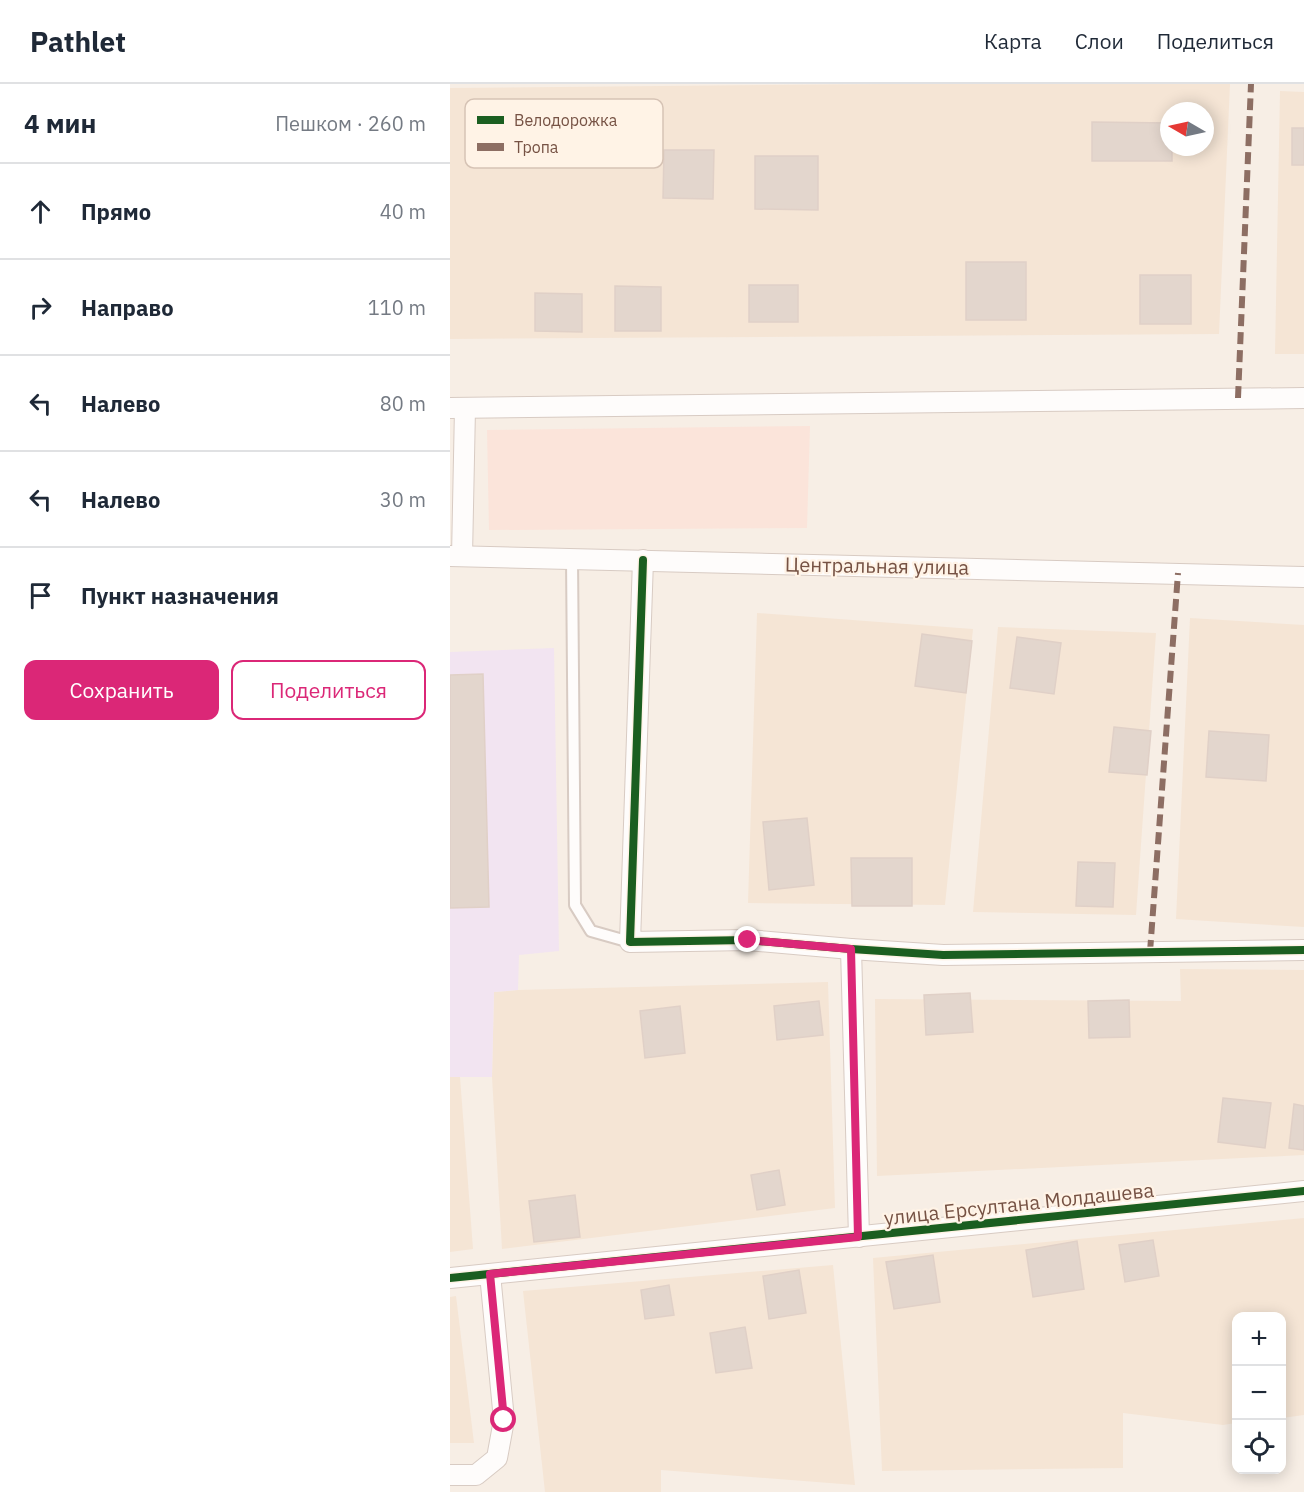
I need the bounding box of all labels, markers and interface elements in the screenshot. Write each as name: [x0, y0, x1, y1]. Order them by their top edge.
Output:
text: Pathlet: [30, 23, 126, 60]
text: Карта: [984, 27, 1042, 55]
text: Слои: [1075, 27, 1124, 55]
text: Поделиться: [1157, 27, 1274, 55]
legend: [465, 99, 663, 168]
north arrow: [1160, 102, 1214, 156]
text: 4 мин: [24, 106, 96, 140]
text: Пешком · 260 m: [275, 110, 426, 137]
text: Велодорожка: [514, 110, 618, 130]
text: Тропа: [514, 137, 559, 157]
icon: ahead: [24, 195, 57, 228]
text: Прямо: [81, 197, 151, 226]
text: 40 m: [380, 198, 426, 225]
icon: right: [24, 291, 57, 324]
text: Направо: [81, 293, 174, 322]
text: 110 m: [368, 294, 426, 321]
icon: left: [24, 387, 57, 420]
text: Налево: [81, 389, 160, 418]
text: 80 m: [380, 390, 426, 417]
icon: left: [24, 483, 57, 516]
text: Налево: [81, 485, 160, 514]
text: 30 m: [380, 486, 426, 513]
street label: Центральная улица: [785, 550, 970, 581]
icon: arrive: [24, 579, 57, 612]
text: Пункт назначения: [81, 581, 279, 610]
button: Сохранить: [24, 660, 219, 720]
button: Поделиться: [231, 660, 426, 720]
route end: [734, 926, 760, 952]
street label: улица Ерсултана Молдашева: [883, 1176, 1156, 1231]
map controls: [1232, 1312, 1286, 1474]
button: +: [1232, 1312, 1286, 1366]
button: −: [1232, 1366, 1286, 1420]
route start: [490, 1406, 516, 1432]
button: locate: [1232, 1420, 1286, 1474]

